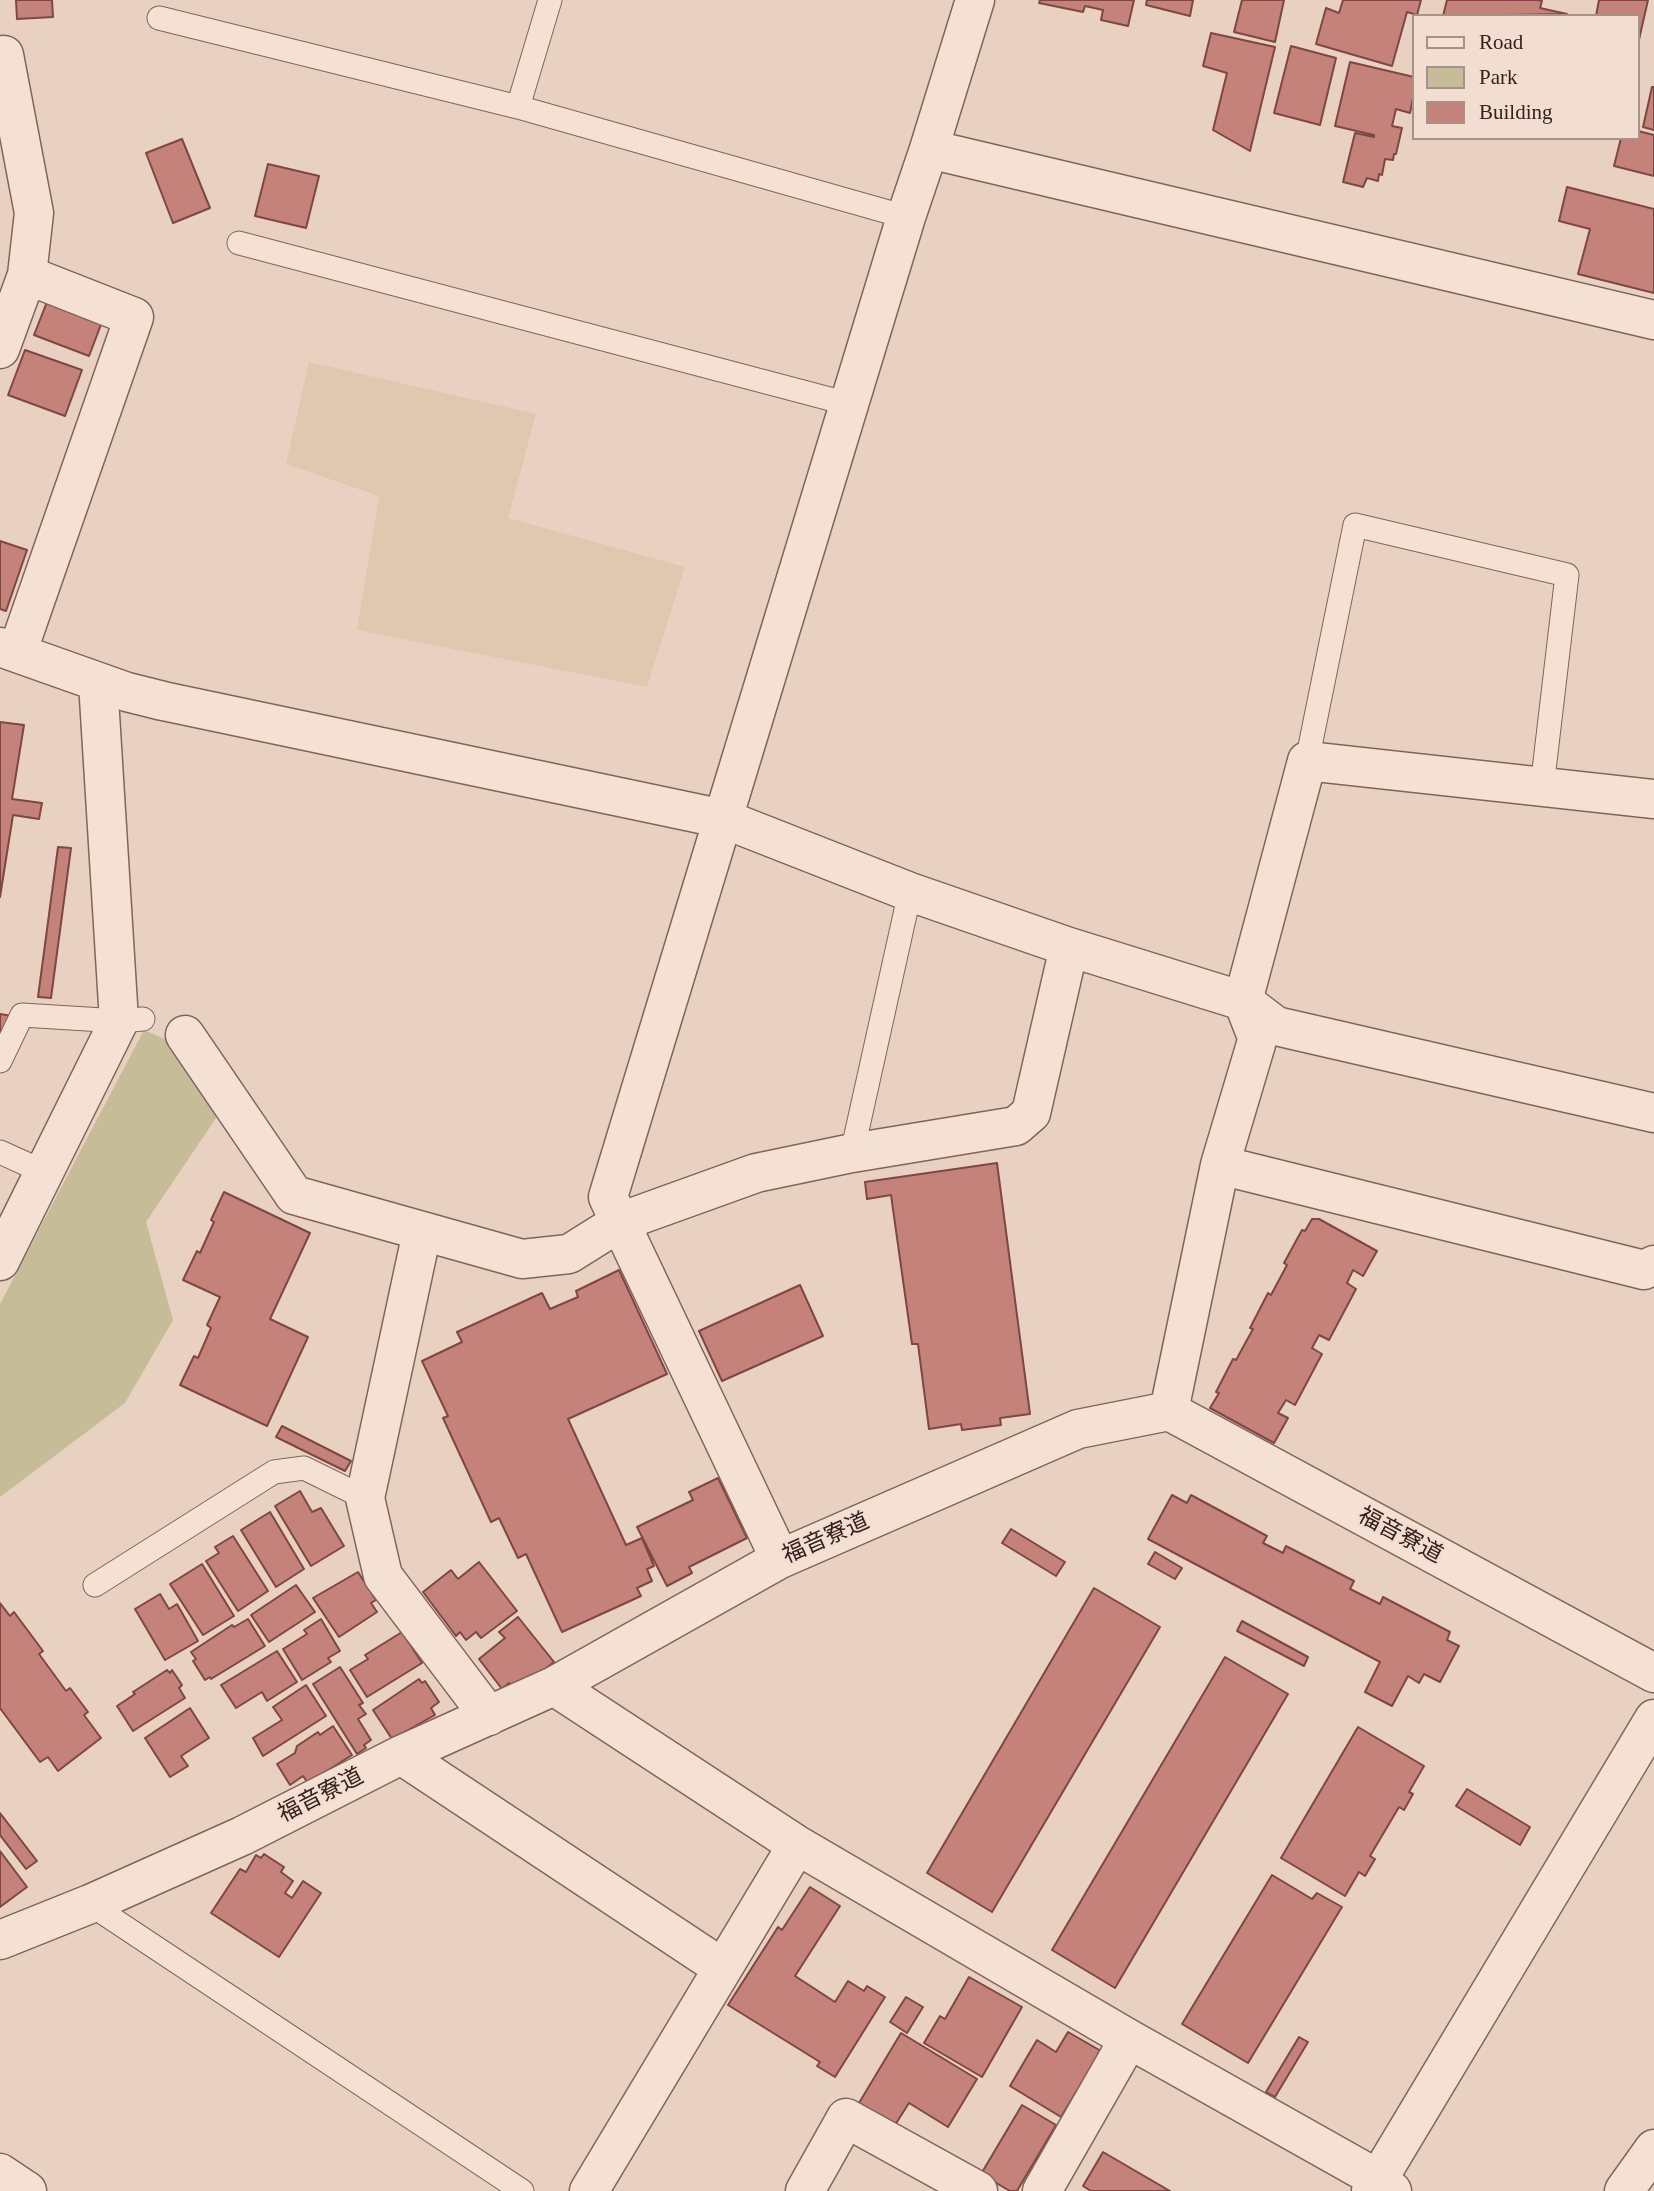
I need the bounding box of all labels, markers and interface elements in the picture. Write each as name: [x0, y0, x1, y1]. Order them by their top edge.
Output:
legend: [1412, 14, 1640, 140]
text: Road: [1479, 30, 1523, 54]
text: Park: [1479, 65, 1518, 89]
text: Building: [1479, 100, 1553, 124]
street label: 福音寮道: [1353, 1502, 1447, 1570]
street label: 福音寮道: [778, 1508, 874, 1570]
street label: 福音寮道: [274, 1763, 368, 1829]

